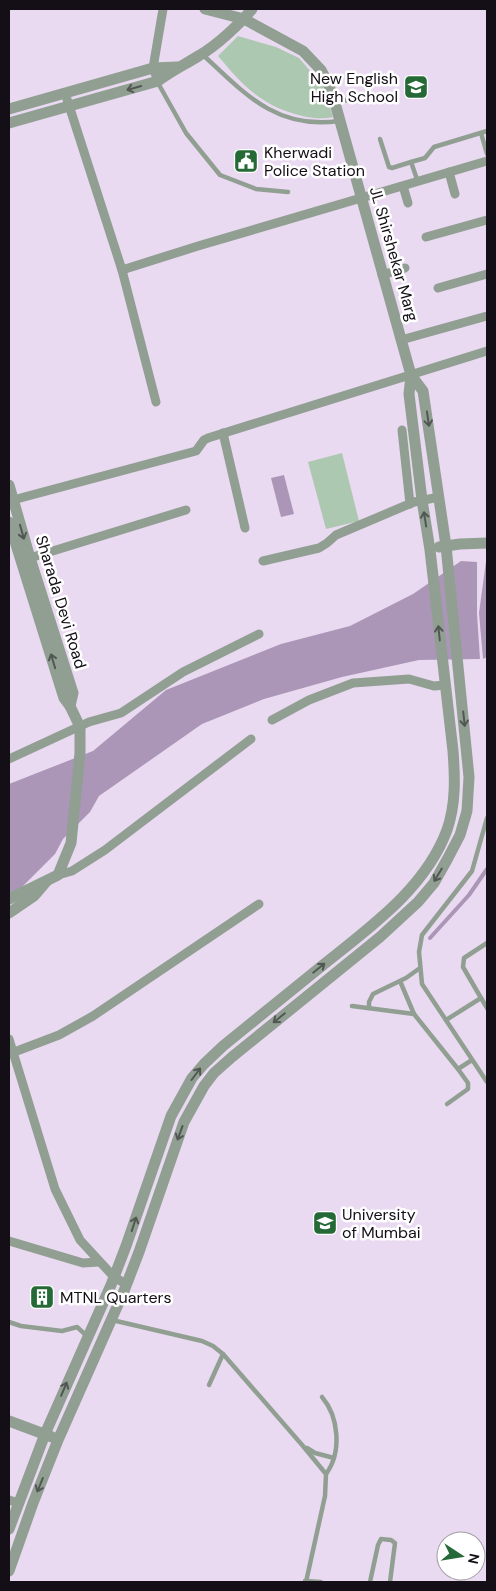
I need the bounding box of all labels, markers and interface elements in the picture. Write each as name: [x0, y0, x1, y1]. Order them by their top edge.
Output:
place label: New English High School: [310, 68, 398, 107]
school or university icon: New English High School: [403, 74, 429, 100]
one-way arrow: [126, 84, 142, 94]
place label: Kherwadi Police Station: [264, 142, 365, 181]
public building icon: Kherwadi Police Station: [233, 148, 259, 174]
street label: JL Shirshekar Marg: [365, 184, 423, 324]
one-way arrow: [423, 411, 433, 427]
one-way arrow: [420, 512, 430, 528]
one-way arrow: [18, 524, 28, 540]
street label: Sharada Devi Road: [31, 533, 91, 671]
one-way arrow: [434, 626, 444, 642]
one-way arrow: [47, 654, 57, 670]
one-way arrow: [459, 711, 469, 727]
one-way arrow: [433, 867, 443, 881]
one-way arrow: [312, 963, 325, 974]
one-way arrow: [273, 1013, 286, 1024]
one-way arrow: [190, 1068, 201, 1081]
one-way arrow: [175, 1125, 184, 1140]
place label: University of Mumbai: [342, 1204, 421, 1243]
school or university icon: University of Mumbai: [312, 1210, 338, 1236]
one-way arrow: [130, 1216, 140, 1232]
building icon: MTNL Quarters: [29, 1284, 55, 1310]
place label: MTNL Quarters: [60, 1287, 171, 1308]
one-way arrow: [60, 1382, 69, 1397]
one-way arrow: [35, 1477, 44, 1492]
north arrow: [436, 1531, 486, 1581]
text: N: [464, 1552, 484, 1566]

